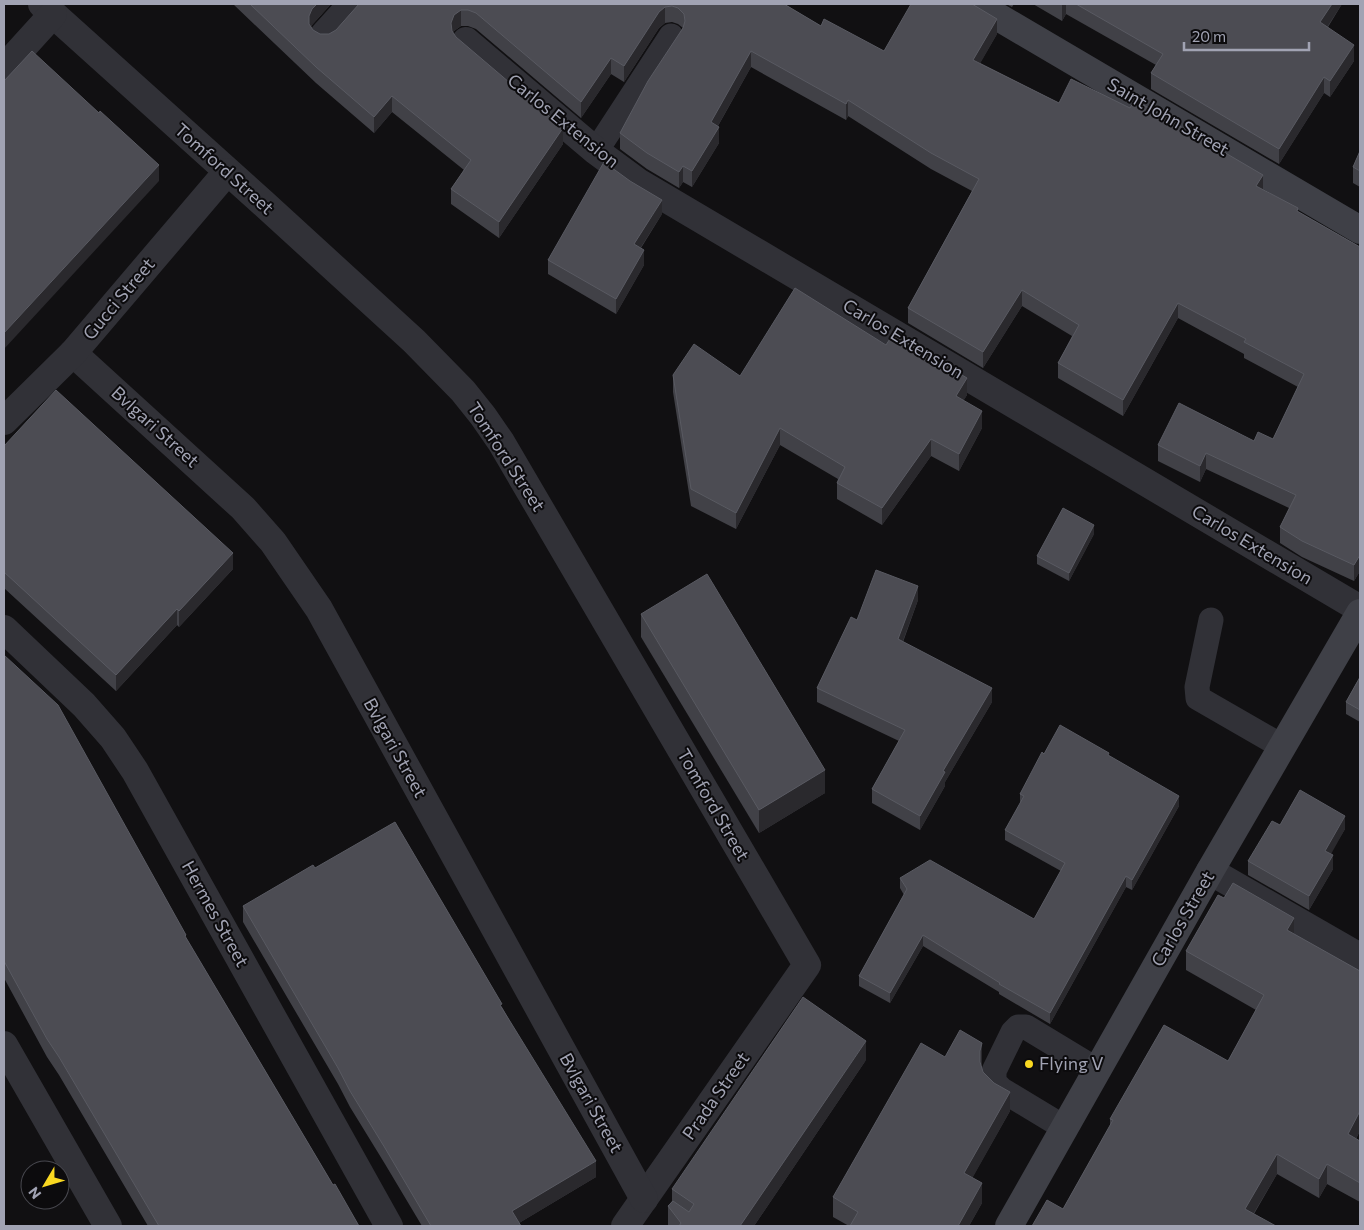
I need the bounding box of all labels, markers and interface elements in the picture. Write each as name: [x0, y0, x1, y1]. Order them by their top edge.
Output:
scale bar: [1184, 20, 1309, 52]
text: 20 m: [1192, 27, 1226, 45]
street label: Carlos Extension: [503, 69, 624, 172]
street label: Saint John Street: [1104, 72, 1233, 160]
street label: Tomford Street: [171, 118, 279, 218]
street label: Gucci Street: [78, 253, 159, 344]
street label: Carlos Extension: [839, 293, 968, 383]
street label: Bvlgari Street: [107, 381, 204, 471]
street label: Tomford Street: [463, 398, 550, 515]
street label: Carlos Extension: [1188, 499, 1317, 589]
street label: Bvlgari Street: [359, 694, 432, 801]
street label: Tomford Street: [673, 745, 755, 864]
street label: Hermes Street: [178, 857, 254, 970]
street label: Carlos Street: [1146, 867, 1218, 970]
street label: Prada Street: [677, 1047, 753, 1143]
street label: Bvlgari Street: [555, 1049, 628, 1156]
place label: Flying V: [1039, 1052, 1104, 1074]
marker: Flying V: [1023, 1058, 1035, 1070]
north arrow: [20, 1160, 70, 1210]
text: N: [24, 1184, 44, 1203]

